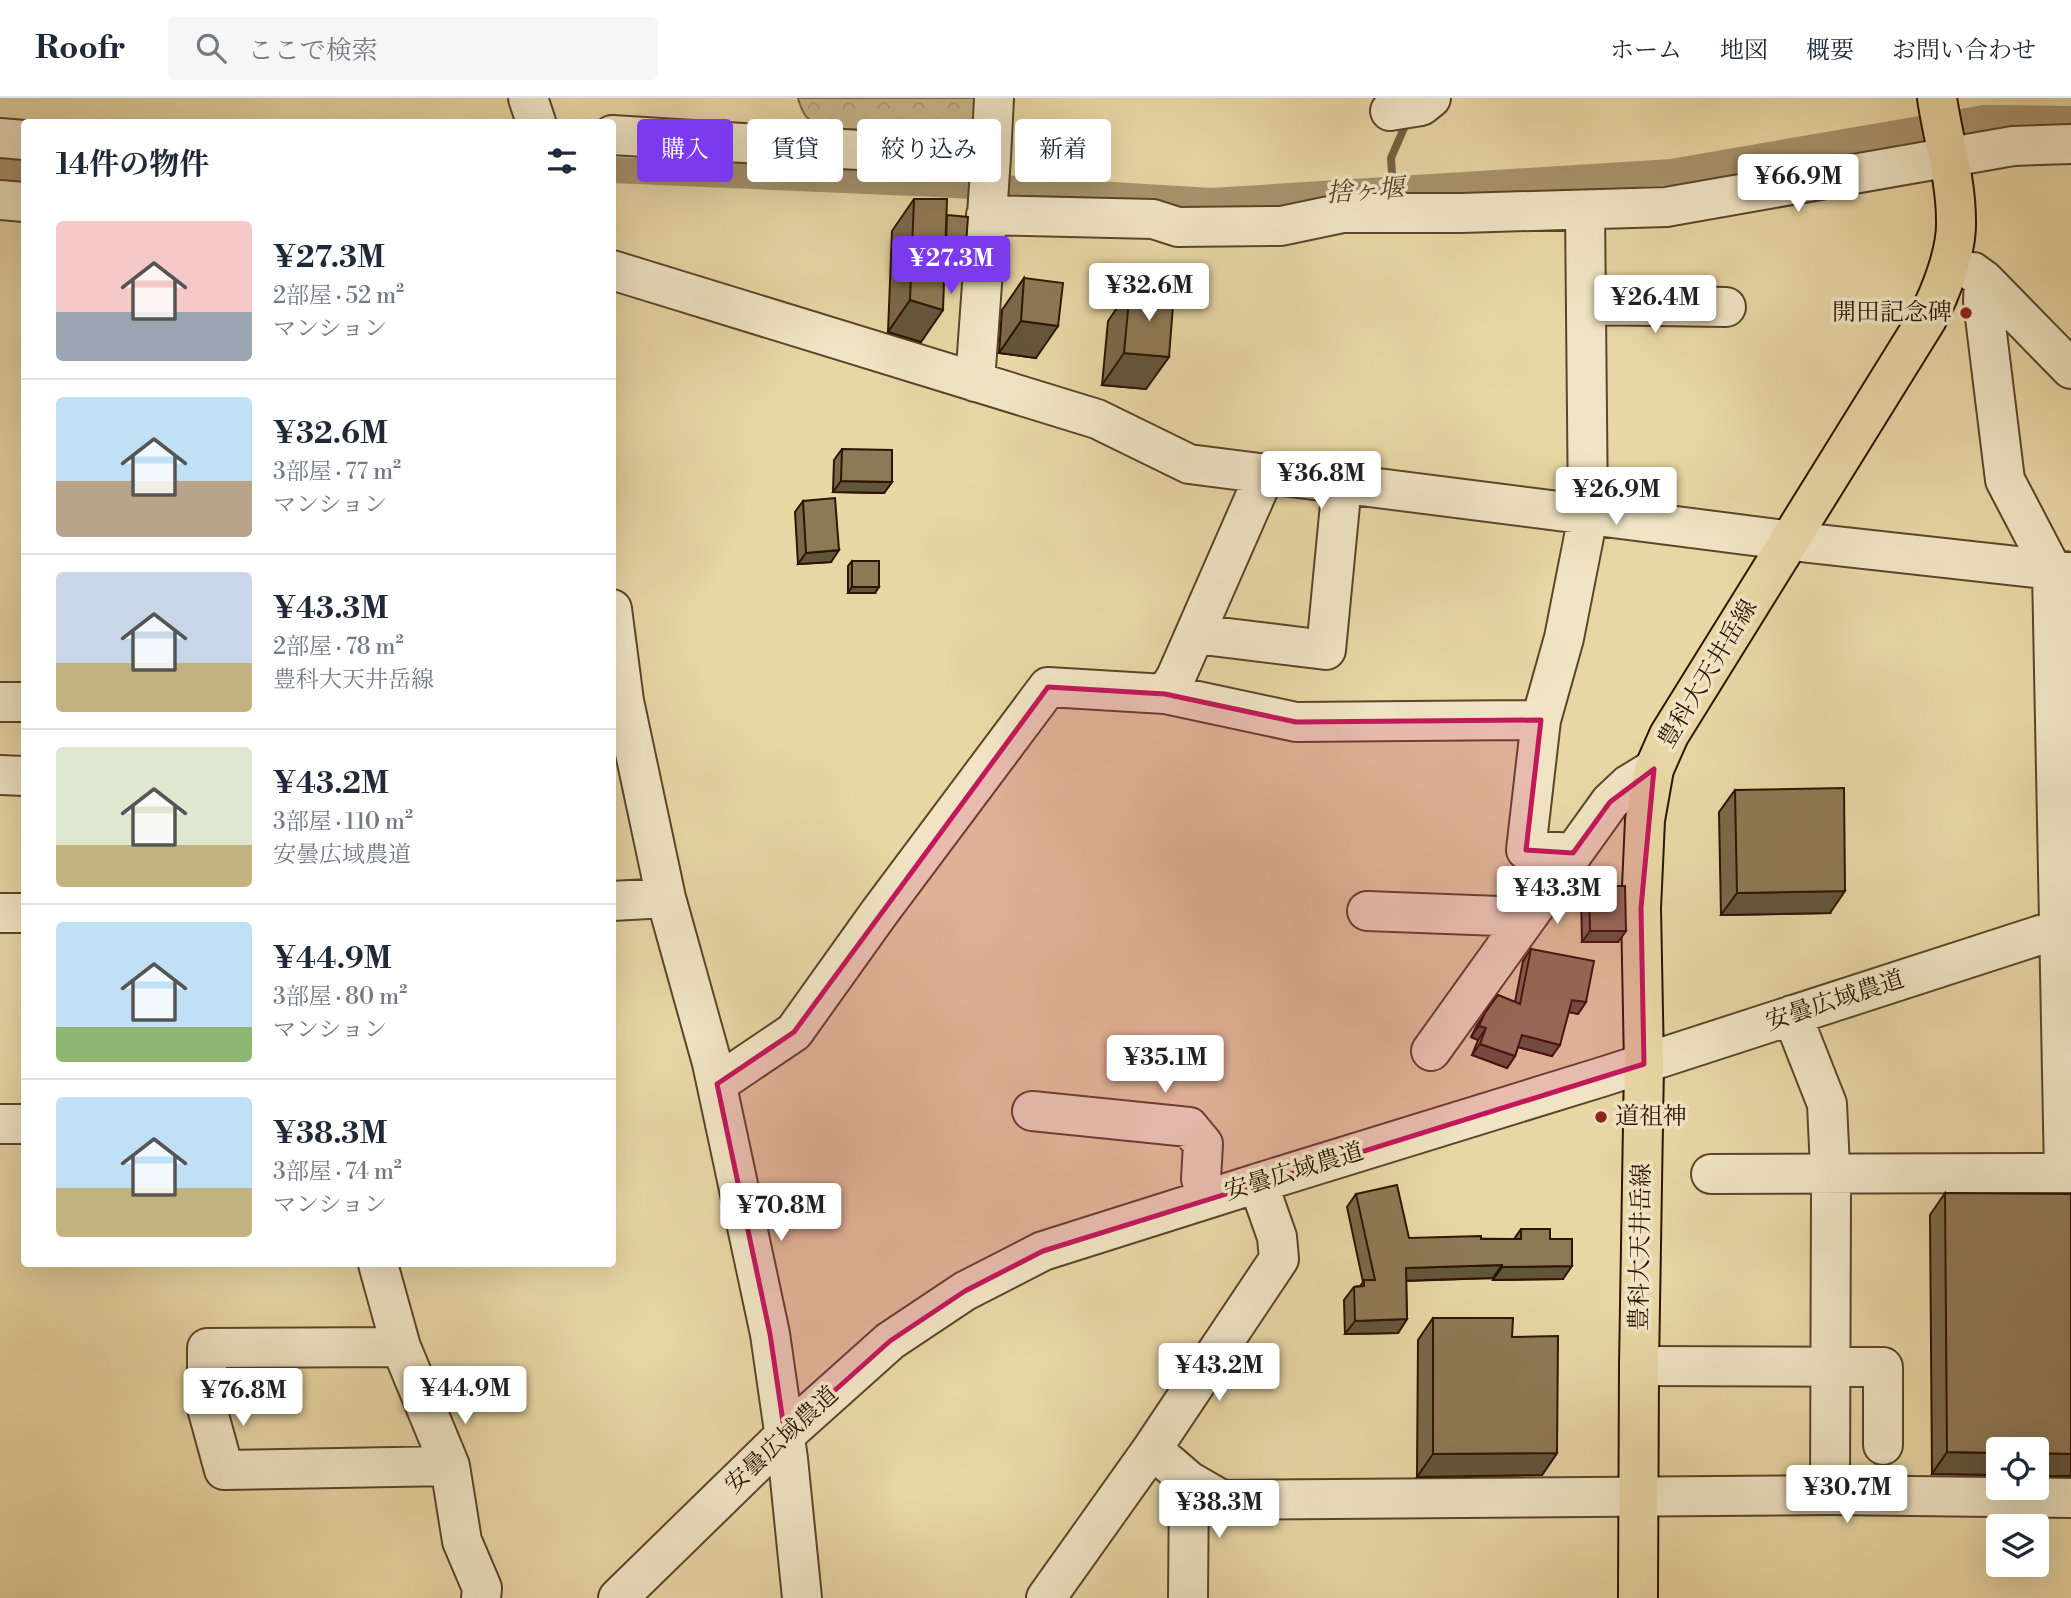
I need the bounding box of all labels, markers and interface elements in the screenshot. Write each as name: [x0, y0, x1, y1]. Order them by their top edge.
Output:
search box: [168, 17, 658, 80]
text: Roofr: [35, 28, 126, 69]
icon: search: [192, 29, 230, 67]
text: ここで検索: [248, 35, 378, 67]
text: ホーム: [1610, 36, 1682, 66]
text: 地図: [1720, 36, 1768, 66]
text: 概要: [1806, 36, 1854, 66]
text: お問い合わせ: [1892, 36, 2036, 66]
chip: 購入: [637, 119, 733, 182]
chip: 賃貸: [747, 119, 843, 182]
chip: 絞り込み: [857, 119, 1001, 182]
chip: 新着: [1015, 119, 1111, 182]
icon: filters: [543, 142, 581, 180]
text: 14件の物件: [56, 146, 209, 184]
pin: ¥66.9M: [1741, 155, 1855, 214]
text: ¥66.9M: [1754, 163, 1842, 191]
water label: 捨ヶ堰: [1325, 172, 1409, 210]
pin: ¥27.3M: [894, 236, 1008, 296]
text: ¥27.3M: [273, 239, 385, 277]
text: ¥27.3M: [908, 245, 994, 273]
icon: home: [112, 249, 196, 333]
pin: ¥32.6M: [1092, 264, 1206, 323]
text: ¥32.6M: [1105, 272, 1193, 300]
pin: ¥26.4M: [1598, 275, 1712, 335]
text: 2部屋 · 52 m²: [273, 282, 404, 310]
text: ¥26.4M: [1610, 284, 1700, 312]
place label: 開田記念碑: [1832, 298, 1952, 328]
marker: 開田記念碑: [1958, 305, 1974, 321]
text: マンション: [273, 315, 387, 343]
text: ¥32.6M: [273, 415, 388, 453]
icon: home: [112, 425, 196, 509]
pin: ¥36.8M: [1264, 452, 1378, 511]
text: 3部屋 · 77 m²: [273, 458, 401, 486]
text: ¥36.8M: [1277, 460, 1365, 488]
pin: ¥26.9M: [1559, 468, 1673, 527]
text: ¥26.9M: [1572, 476, 1660, 504]
text: マンション: [273, 491, 387, 519]
text: ¥43.3M: [273, 590, 388, 628]
street label: 豊科大天井岳線: [1652, 594, 1764, 754]
icon: home: [112, 600, 196, 684]
text: 2部屋 · 78 m²: [273, 633, 404, 661]
text: 豊科大天井岳線: [273, 666, 434, 694]
text: ¥43.2M: [273, 765, 389, 803]
icon: home: [112, 775, 196, 859]
text: 3部屋 · 110 m²: [273, 808, 413, 836]
text: 安曇広域農道: [273, 841, 411, 869]
pin: ¥43.3M: [1500, 866, 1614, 926]
text: ¥43.3M: [1513, 875, 1601, 903]
text: ¥44.9M: [273, 940, 392, 978]
icon: home: [112, 950, 196, 1034]
street label: 安曇広域農道: [1762, 964, 1908, 1038]
text: 3部屋 · 80 m²: [273, 983, 407, 1011]
text: マンション: [273, 1016, 387, 1044]
pin: ¥35.1M: [1108, 1035, 1222, 1095]
text: ¥35.1M: [1123, 1044, 1207, 1072]
place label: 道祖神: [1615, 1102, 1687, 1132]
marker: 道祖神: [1593, 1109, 1609, 1125]
text: ¥38.3M: [273, 1115, 387, 1153]
icon: home: [112, 1125, 196, 1209]
street label: 安曇広域農道: [1221, 1137, 1367, 1207]
text: 3部屋 · 74 m²: [273, 1158, 402, 1186]
street label: 豊科大天井岳線: [1625, 1163, 1657, 1331]
pin: ¥70.8M: [724, 1184, 838, 1243]
text: マンション: [273, 1191, 387, 1219]
text: ¥70.8M: [736, 1192, 826, 1220]
pin: ¥43.2M: [1162, 1344, 1276, 1403]
text: ¥43.2M: [1175, 1352, 1263, 1380]
pin: ¥44.9M: [408, 1366, 522, 1426]
pin: ¥76.8M: [186, 1368, 300, 1428]
text: ¥44.9M: [420, 1375, 510, 1403]
text: ¥76.8M: [200, 1377, 286, 1405]
street label: 安曇広域農道: [719, 1380, 845, 1500]
map controls: [1986, 1437, 2049, 1577]
button: locate: [1986, 1437, 2049, 1500]
pin: ¥30.7M: [1790, 1466, 1904, 1525]
text: ¥30.7M: [1802, 1474, 1892, 1502]
pin: ¥38.3M: [1162, 1480, 1276, 1540]
text: ¥38.3M: [1175, 1489, 1263, 1517]
button: layers: [1986, 1514, 2049, 1577]

